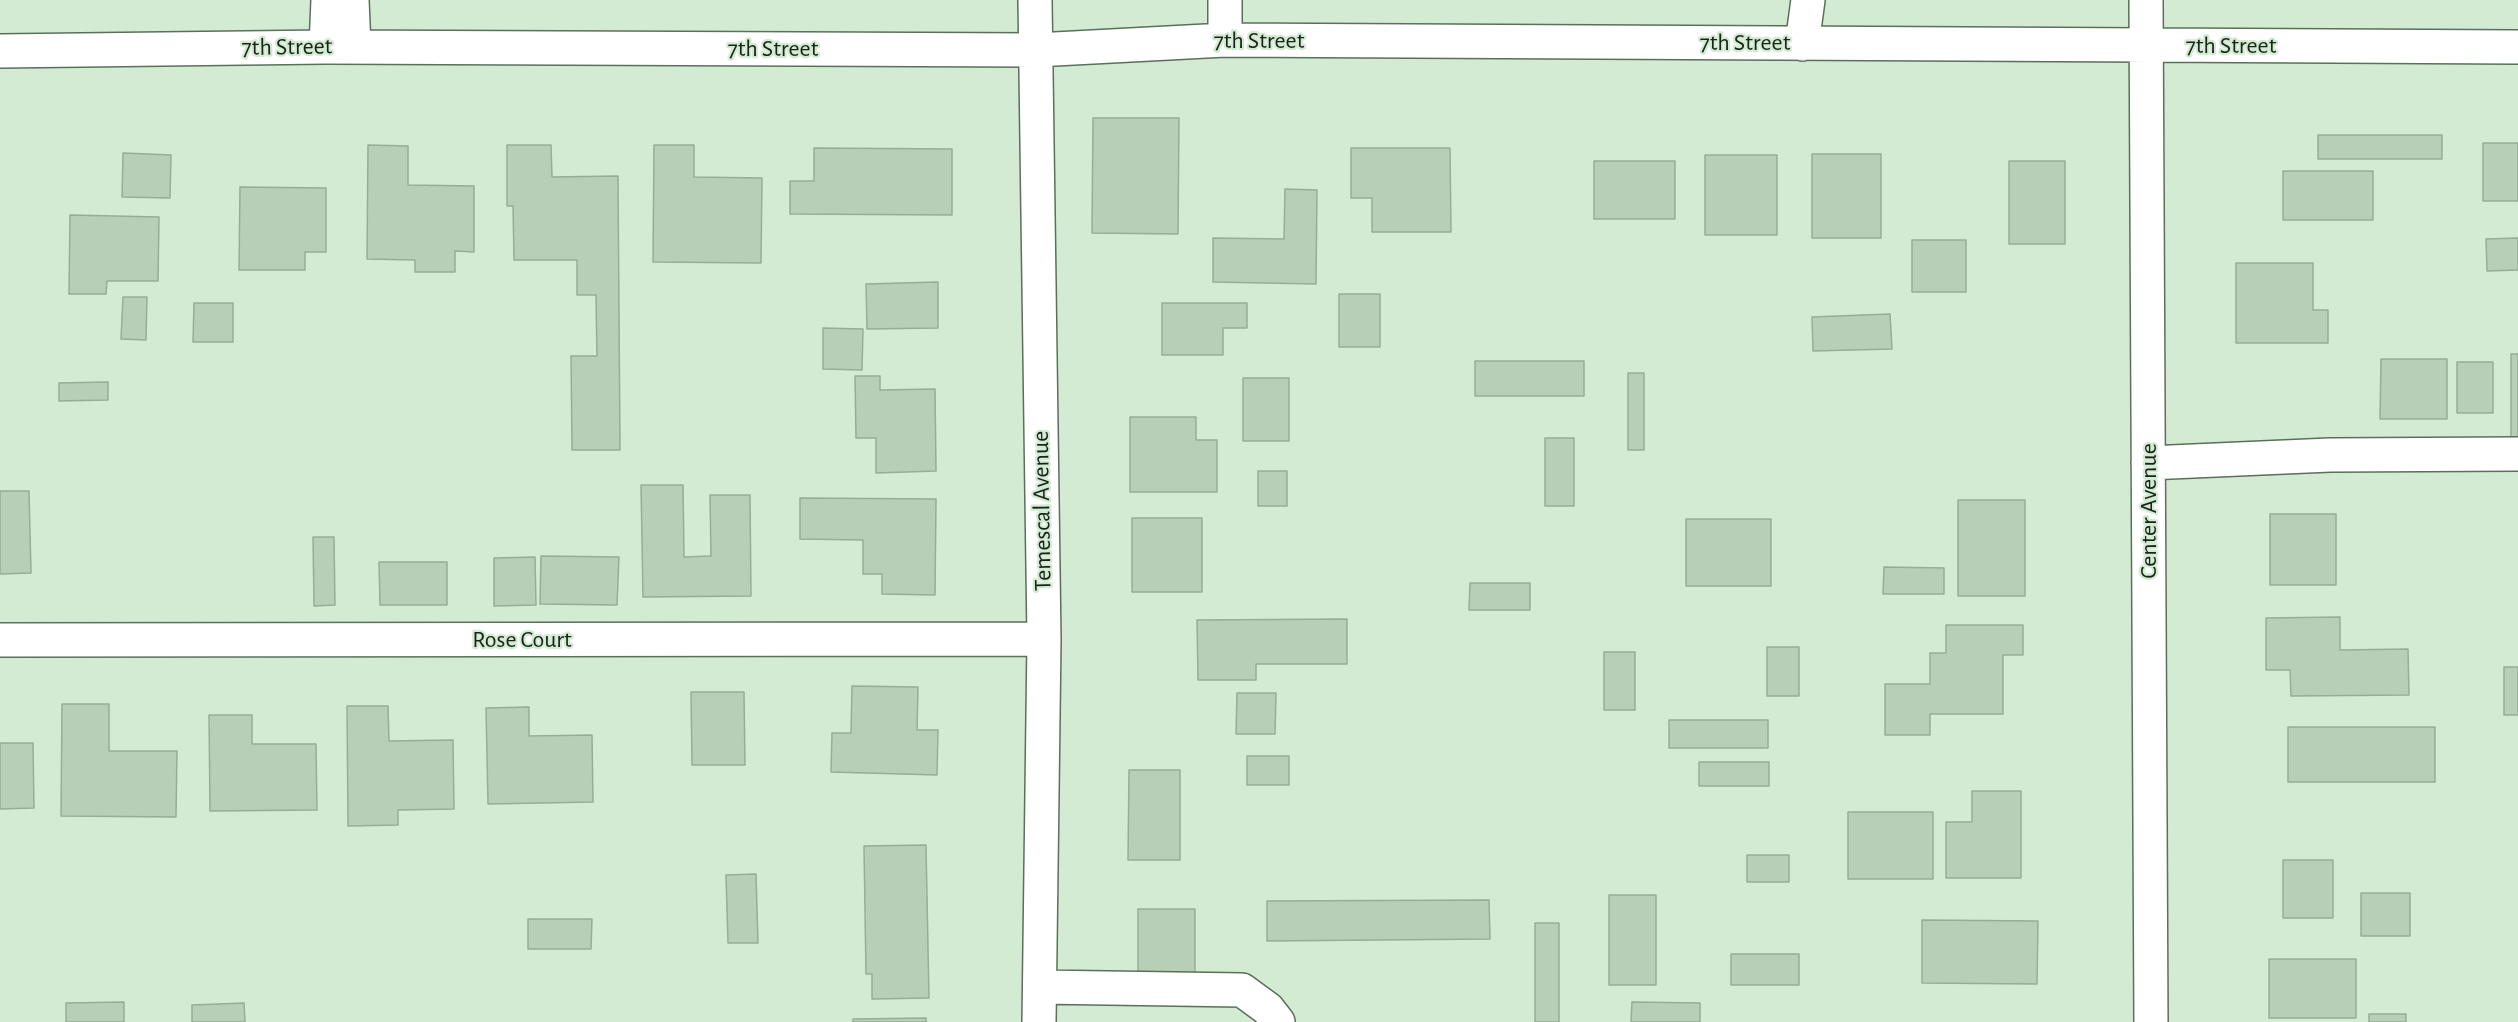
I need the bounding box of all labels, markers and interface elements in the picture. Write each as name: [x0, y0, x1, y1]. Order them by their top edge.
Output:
street label: 7th Street: [1214, 27, 1304, 55]
street label: 7th Street: [1700, 29, 1790, 57]
street label: 7th Street: [241, 32, 333, 62]
street label: 7th Street: [2186, 32, 2276, 60]
street label: 7th Street: [728, 35, 818, 63]
street label: Temescal Avenue: [1026, 431, 1058, 591]
street label: Center Avenue: [2135, 443, 2163, 579]
street label: Rose Court: [472, 626, 572, 654]

